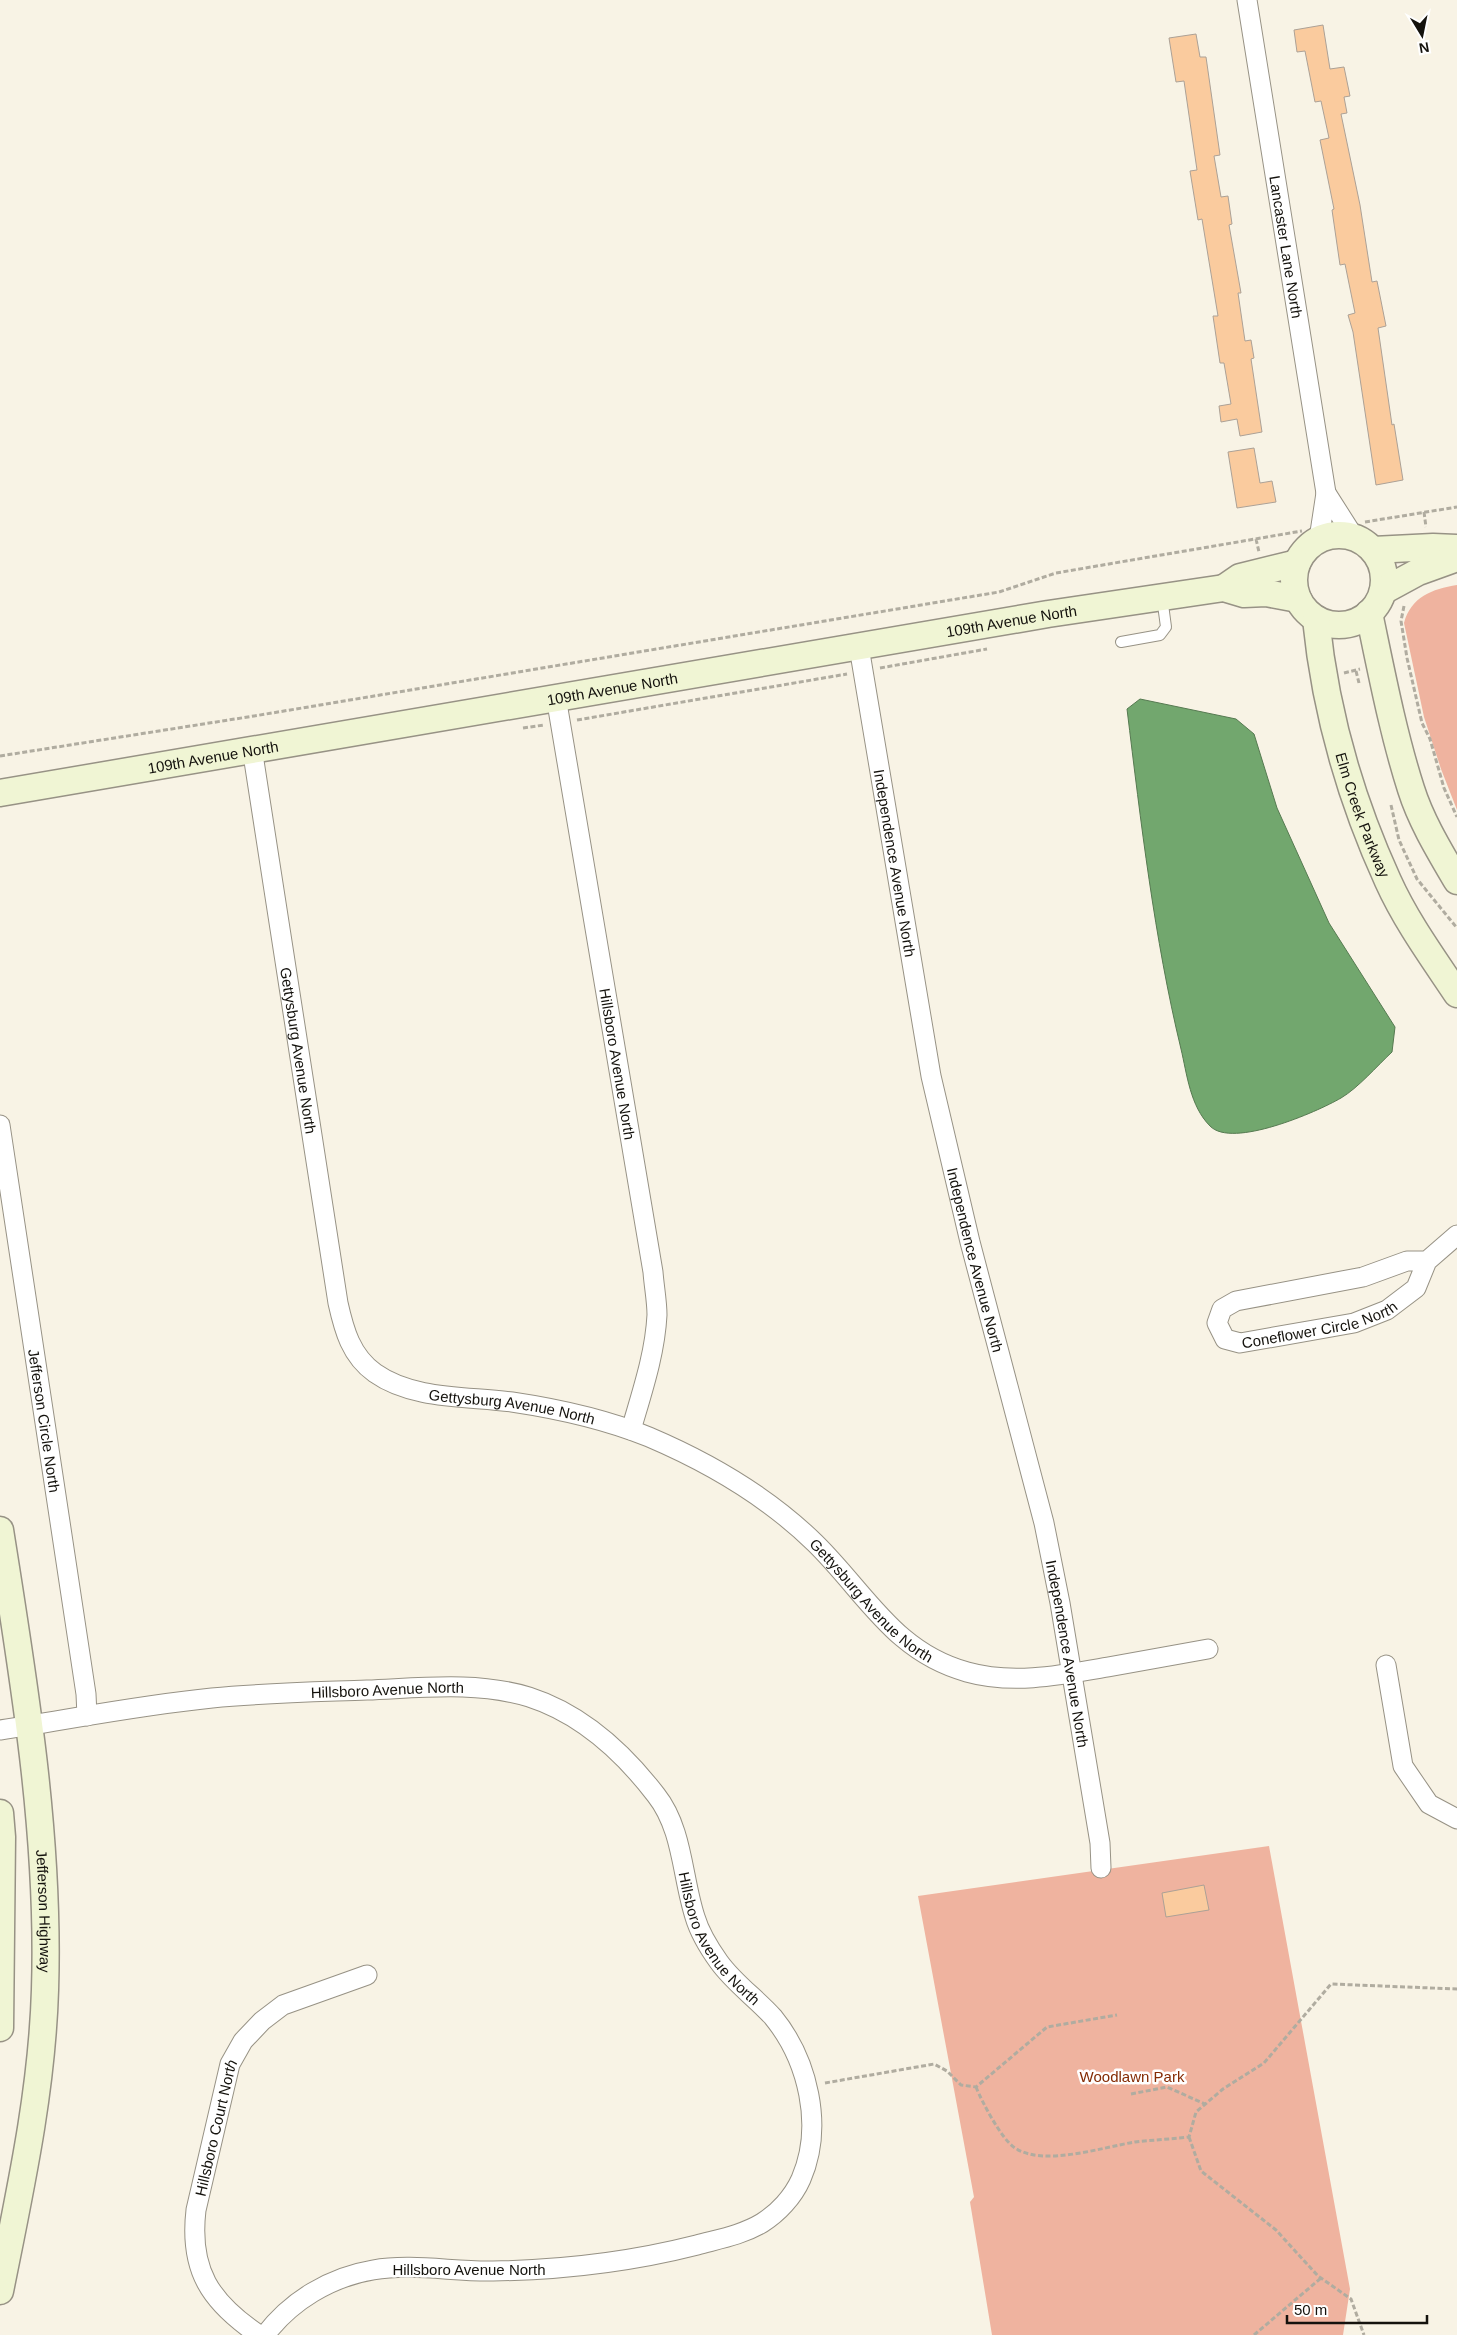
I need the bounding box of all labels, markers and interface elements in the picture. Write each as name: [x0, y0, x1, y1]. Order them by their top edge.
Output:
north arrow: [1397, 10, 1447, 60]
text: N: [1418, 39, 1431, 57]
street label: Lancaster Lane North: [1267, 174, 1306, 319]
street label: 109th Avenue North: [945, 601, 1078, 640]
street label: 109th Avenue North: [545, 669, 679, 708]
street label: 109th Avenue North: [146, 737, 280, 776]
street label: Elm Creek Parkway: [1333, 750, 1394, 880]
street label: Independence Avenue North: [871, 768, 919, 958]
street label: Gettysburg Avenue North: [278, 966, 320, 1135]
street label: Hillsboro Avenue North: [597, 987, 639, 1141]
street label: Independence Avenue North: [944, 1166, 1007, 1354]
street label: Coneflower Circle North: [1240, 1297, 1400, 1351]
street label: Jefferson Circle North: [25, 1348, 64, 1494]
street label: Gettysburg Avenue North: [428, 1385, 597, 1427]
street label: Gettysburg Avenue North: [807, 1535, 936, 1665]
street label: Independence Avenue North: [1043, 1559, 1092, 1749]
street label: Hillsboro Avenue North: [310, 1678, 464, 1701]
street label: Jefferson Highway: [33, 1849, 54, 1973]
street label: Hillsboro Avenue North: [676, 1870, 764, 2008]
street label: Hillsboro Court North: [191, 2056, 240, 2198]
park label: Woodlawn Park: [1080, 2068, 1185, 2085]
street label: Hillsboro Avenue North: [392, 2261, 546, 2278]
scale bar: [1287, 2292, 1427, 2324]
text: 50 m: [1294, 2301, 1327, 2318]

